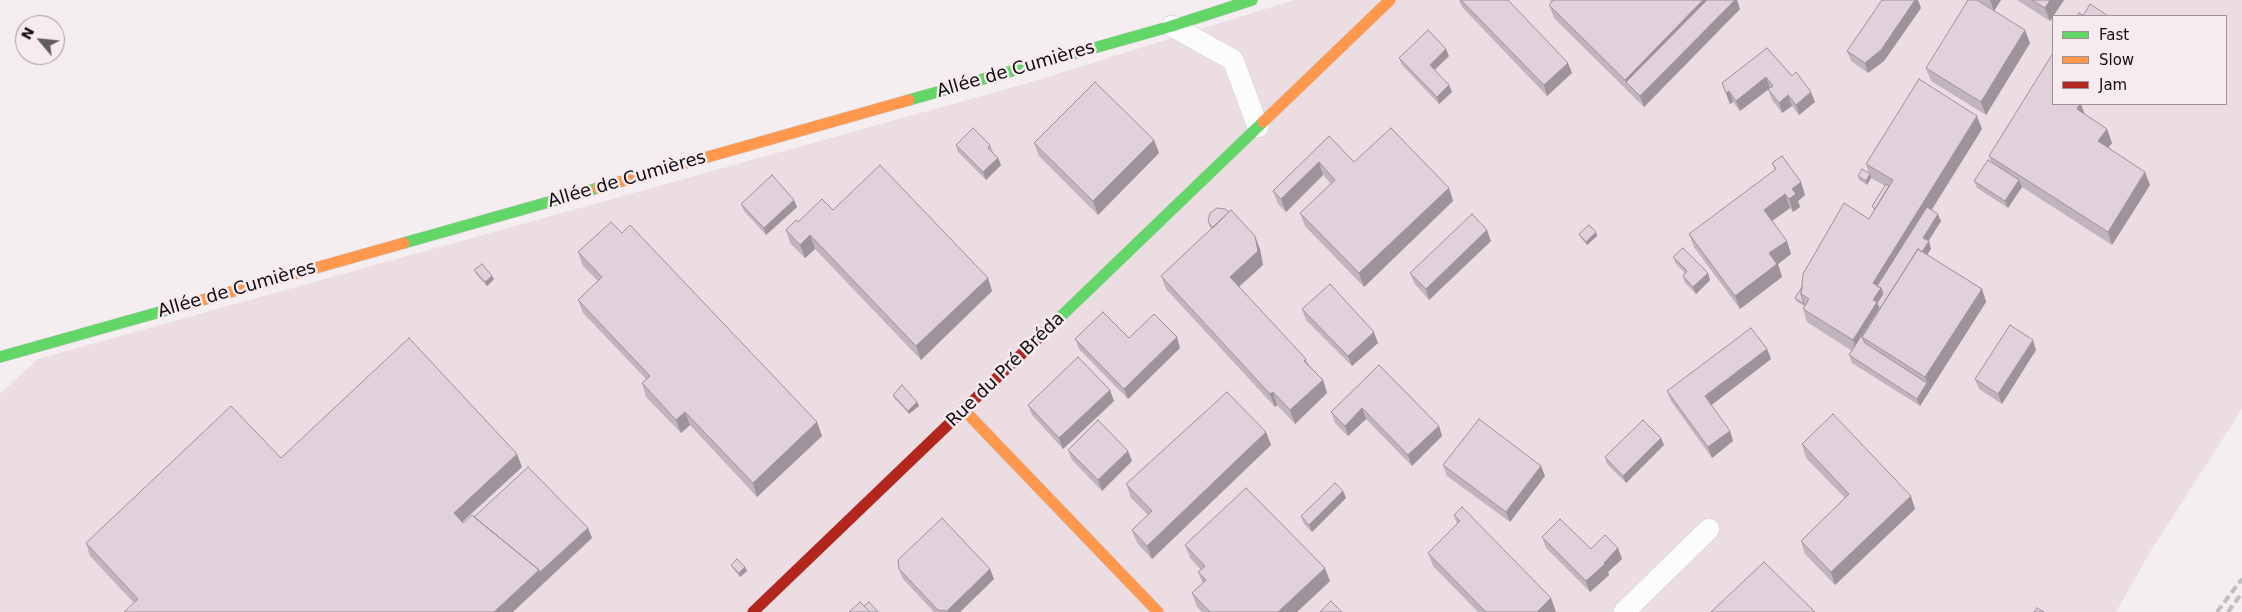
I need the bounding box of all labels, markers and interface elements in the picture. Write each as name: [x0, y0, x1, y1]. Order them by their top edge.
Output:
north arrow: [15, 15, 65, 65]
legend: [2052, 15, 2227, 105]
text: N: [18, 24, 37, 42]
text: Fast: [2099, 26, 2129, 44]
street label: Allée de Cumières: [934, 37, 1098, 103]
text: Slow: [2099, 51, 2134, 69]
text: Jam: [2099, 76, 2127, 94]
street label: Allée de Cumières: [545, 147, 709, 213]
street label: Allée de Cumières: [155, 257, 319, 323]
street label: Rue du Pré Bréda: [943, 308, 1069, 432]

